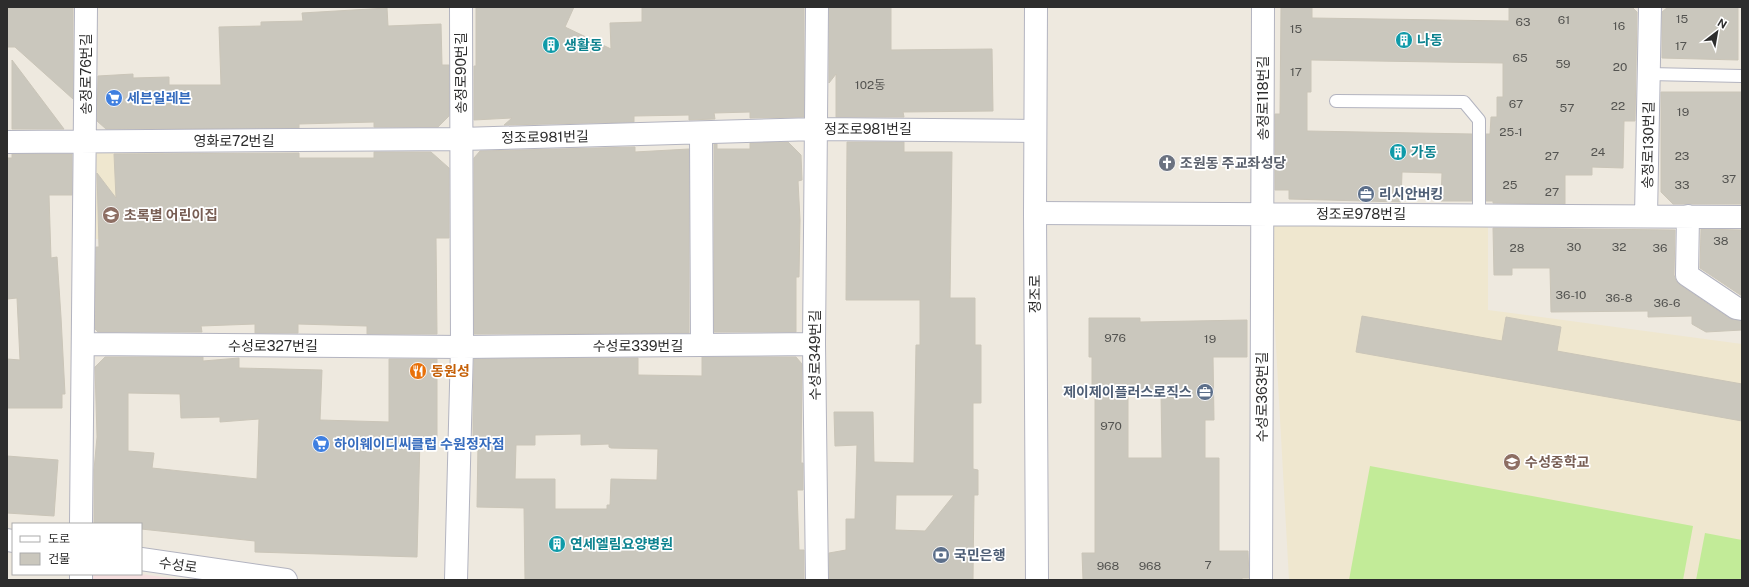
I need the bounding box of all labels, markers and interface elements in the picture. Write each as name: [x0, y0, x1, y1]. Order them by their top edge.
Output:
house number: 15: [1676, 12, 1689, 26]
north arrow: [1697, 12, 1737, 52]
house number: 61: [1558, 13, 1570, 27]
house number: 63: [1516, 15, 1530, 29]
text: N: [1715, 16, 1729, 31]
house number: 16: [1613, 19, 1625, 33]
house number: 15: [1290, 22, 1303, 36]
building icon: 나동: [1394, 30, 1414, 50]
street label: 송정로90번길: [453, 32, 469, 114]
place label: 나동: [1417, 32, 1443, 48]
street label: 송정로76번길: [78, 33, 94, 115]
building icon: 생활동: [541, 35, 561, 55]
place label: 생활동: [564, 37, 603, 53]
house number: 17: [1675, 39, 1687, 53]
house number: 65: [1512, 51, 1528, 65]
street label: 송정로118번길: [1255, 56, 1271, 140]
house number: 59: [1555, 57, 1571, 71]
house number: 20: [1613, 60, 1627, 74]
house number: 17: [1290, 65, 1302, 79]
house number: 102동: [855, 78, 885, 92]
supermarket icon: 세븐일레븐: [104, 88, 124, 108]
place label: 세븐일레븐: [127, 90, 192, 106]
house number: 67: [1509, 97, 1523, 111]
house number: 22: [1611, 99, 1625, 113]
house number: 57: [1560, 101, 1574, 115]
street label: 송정로130번길: [1639, 101, 1657, 189]
house number: 19: [1677, 105, 1689, 119]
street label: 정조로981번길: [824, 121, 912, 137]
house number: 25-1: [1499, 125, 1523, 139]
street label: 정조로981번길: [501, 128, 589, 146]
street label: 영화로72번길: [193, 133, 275, 149]
building icon: 가동: [1388, 142, 1408, 162]
place label: 가동: [1411, 144, 1437, 160]
house number: 24: [1591, 145, 1606, 159]
house number: 27: [1545, 149, 1559, 163]
house number: 23: [1675, 149, 1689, 163]
church icon: 조원동 주교좌성당: [1157, 153, 1177, 173]
place label: 조원동 주교좌성당: [1180, 155, 1286, 171]
house number: 37: [1722, 172, 1736, 186]
house number: 25: [1503, 178, 1518, 192]
house number: 33: [1674, 178, 1690, 192]
office icon: 리시안버킹: [1356, 184, 1376, 204]
house number: 27: [1545, 185, 1559, 199]
place label: 리시안버킹: [1379, 186, 1443, 202]
school or university icon: 초록별 어린이집: [101, 205, 121, 225]
street label: 정조로978번길: [1316, 206, 1406, 222]
place label: 초록별 어린이집: [124, 207, 217, 223]
house number: 38: [1713, 234, 1729, 248]
house number: 30: [1567, 240, 1581, 254]
house number: 32: [1612, 240, 1626, 254]
house number: 28: [1510, 241, 1525, 255]
house number: 36: [1653, 241, 1667, 255]
street label: 정조로: [1027, 275, 1043, 313]
house number: 36-10: [1556, 288, 1586, 302]
house number: 36-8: [1605, 291, 1633, 305]
house number: 36-6: [1654, 296, 1680, 310]
street label: 수성로349번길: [807, 310, 823, 400]
house number: 976: [1104, 331, 1126, 345]
house number: 19: [1204, 332, 1216, 346]
street label: 수성로327번길: [228, 338, 318, 354]
street label: 수성로339번길: [593, 338, 683, 354]
street label: 수성로363번길: [1254, 352, 1270, 442]
restaurant icon: 동원성: [408, 361, 428, 381]
place label: 동원성: [431, 363, 470, 379]
office icon: 제이제이플러스로직스: [1195, 382, 1215, 402]
place label: 제이제이플러스로직스: [1063, 384, 1192, 400]
house number: 970: [1100, 419, 1122, 433]
supermarket icon: 하이웨이디씨클럽 수원정자점: [311, 434, 331, 454]
place label: 하이웨이디씨클럽 수원정자점: [334, 436, 505, 452]
school or university icon: 수성중학교: [1502, 452, 1522, 472]
place label: 수성중학교: [1525, 454, 1590, 470]
legend: [12, 523, 142, 575]
text: 도로: [48, 532, 70, 546]
building icon: 연세엘림요양병원: [547, 534, 567, 554]
place label: 연세엘림요양병원: [570, 536, 673, 552]
bank icon: 국민은행: [931, 545, 951, 565]
place label: 국민은행: [954, 547, 1006, 563]
text: 건물: [48, 552, 70, 566]
street label: 수성로: [158, 554, 198, 576]
house number: 7: [1204, 558, 1212, 572]
house number: 968: [1097, 559, 1120, 573]
house number: 968: [1139, 559, 1162, 573]

